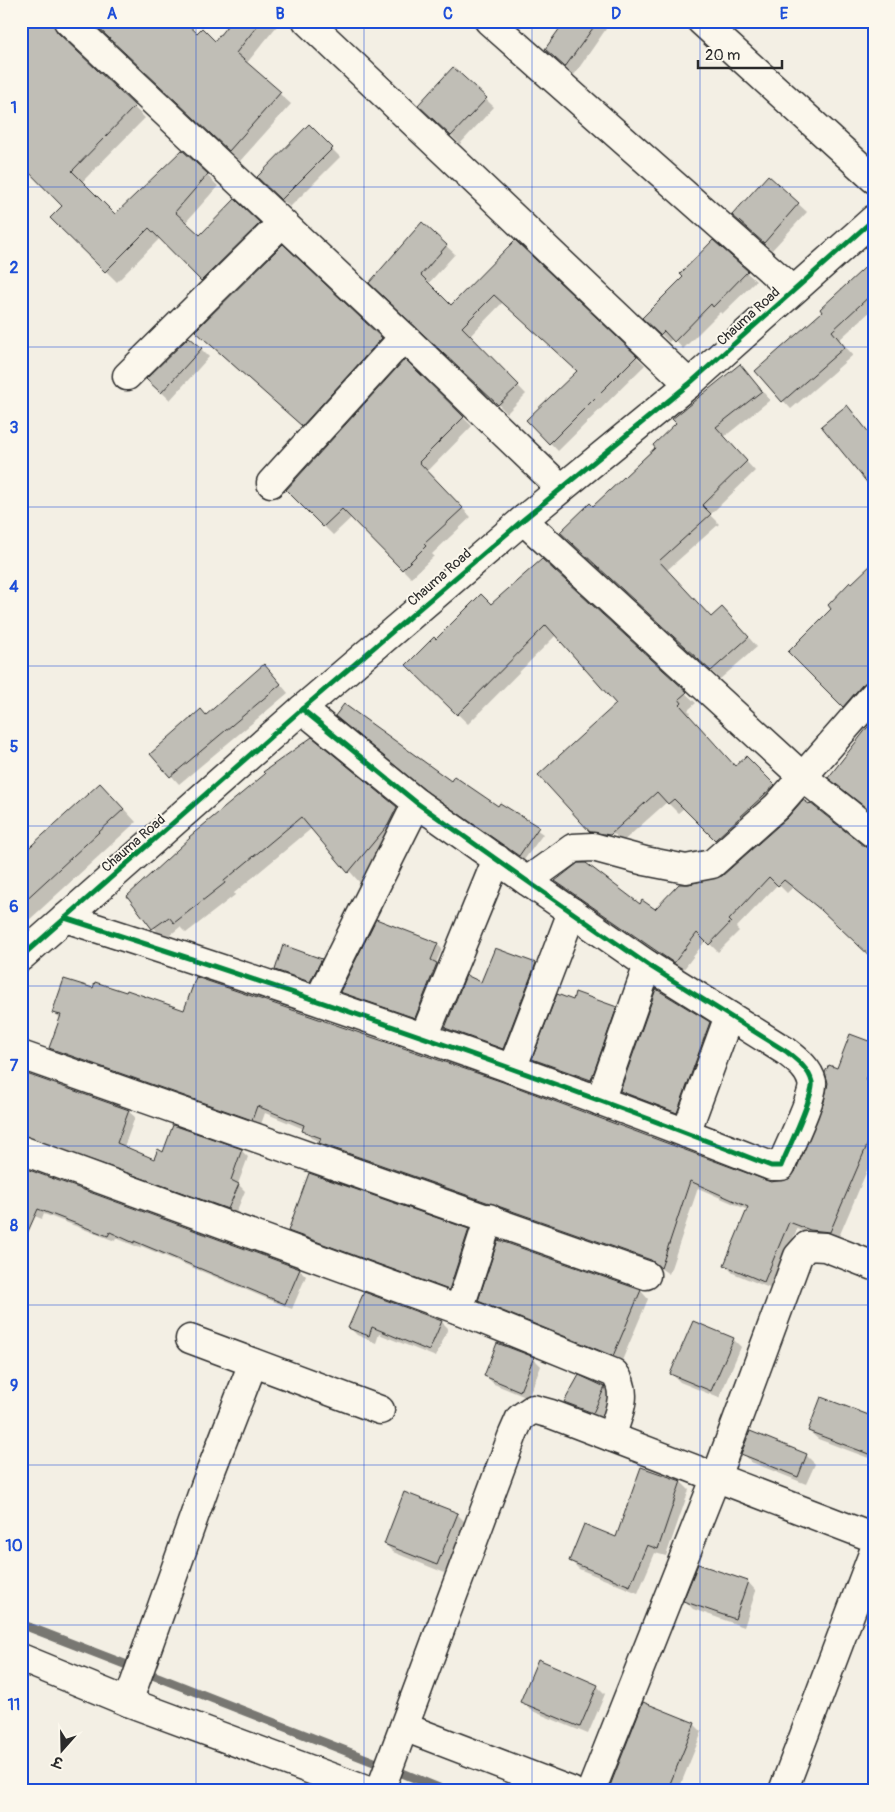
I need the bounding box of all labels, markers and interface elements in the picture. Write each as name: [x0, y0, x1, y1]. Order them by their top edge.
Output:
text: A: [107, 4, 118, 24]
text: B: [275, 4, 285, 24]
text: C: [443, 4, 453, 24]
text: D: [611, 4, 621, 24]
text: E: [780, 4, 789, 24]
scale bar: [698, 38, 781, 70]
text: 20 m: [705, 46, 740, 65]
text: 1: [11, 98, 17, 118]
text: 2: [10, 258, 19, 278]
street label: Chauma Road: [713, 284, 783, 349]
text: 3: [10, 418, 19, 438]
street label: Chauma Road: [404, 545, 475, 610]
text: 4: [9, 577, 19, 597]
text: 5: [10, 737, 19, 757]
street label: Chauma Road: [98, 811, 169, 876]
text: 6: [9, 897, 19, 917]
text: 7: [10, 1056, 19, 1076]
text: 8: [10, 1216, 18, 1236]
text: 9: [10, 1376, 18, 1396]
text: 10: [5, 1536, 23, 1556]
text: 11: [8, 1695, 20, 1715]
north arrow: [38, 1724, 88, 1774]
text: उ: [49, 1752, 67, 1772]

